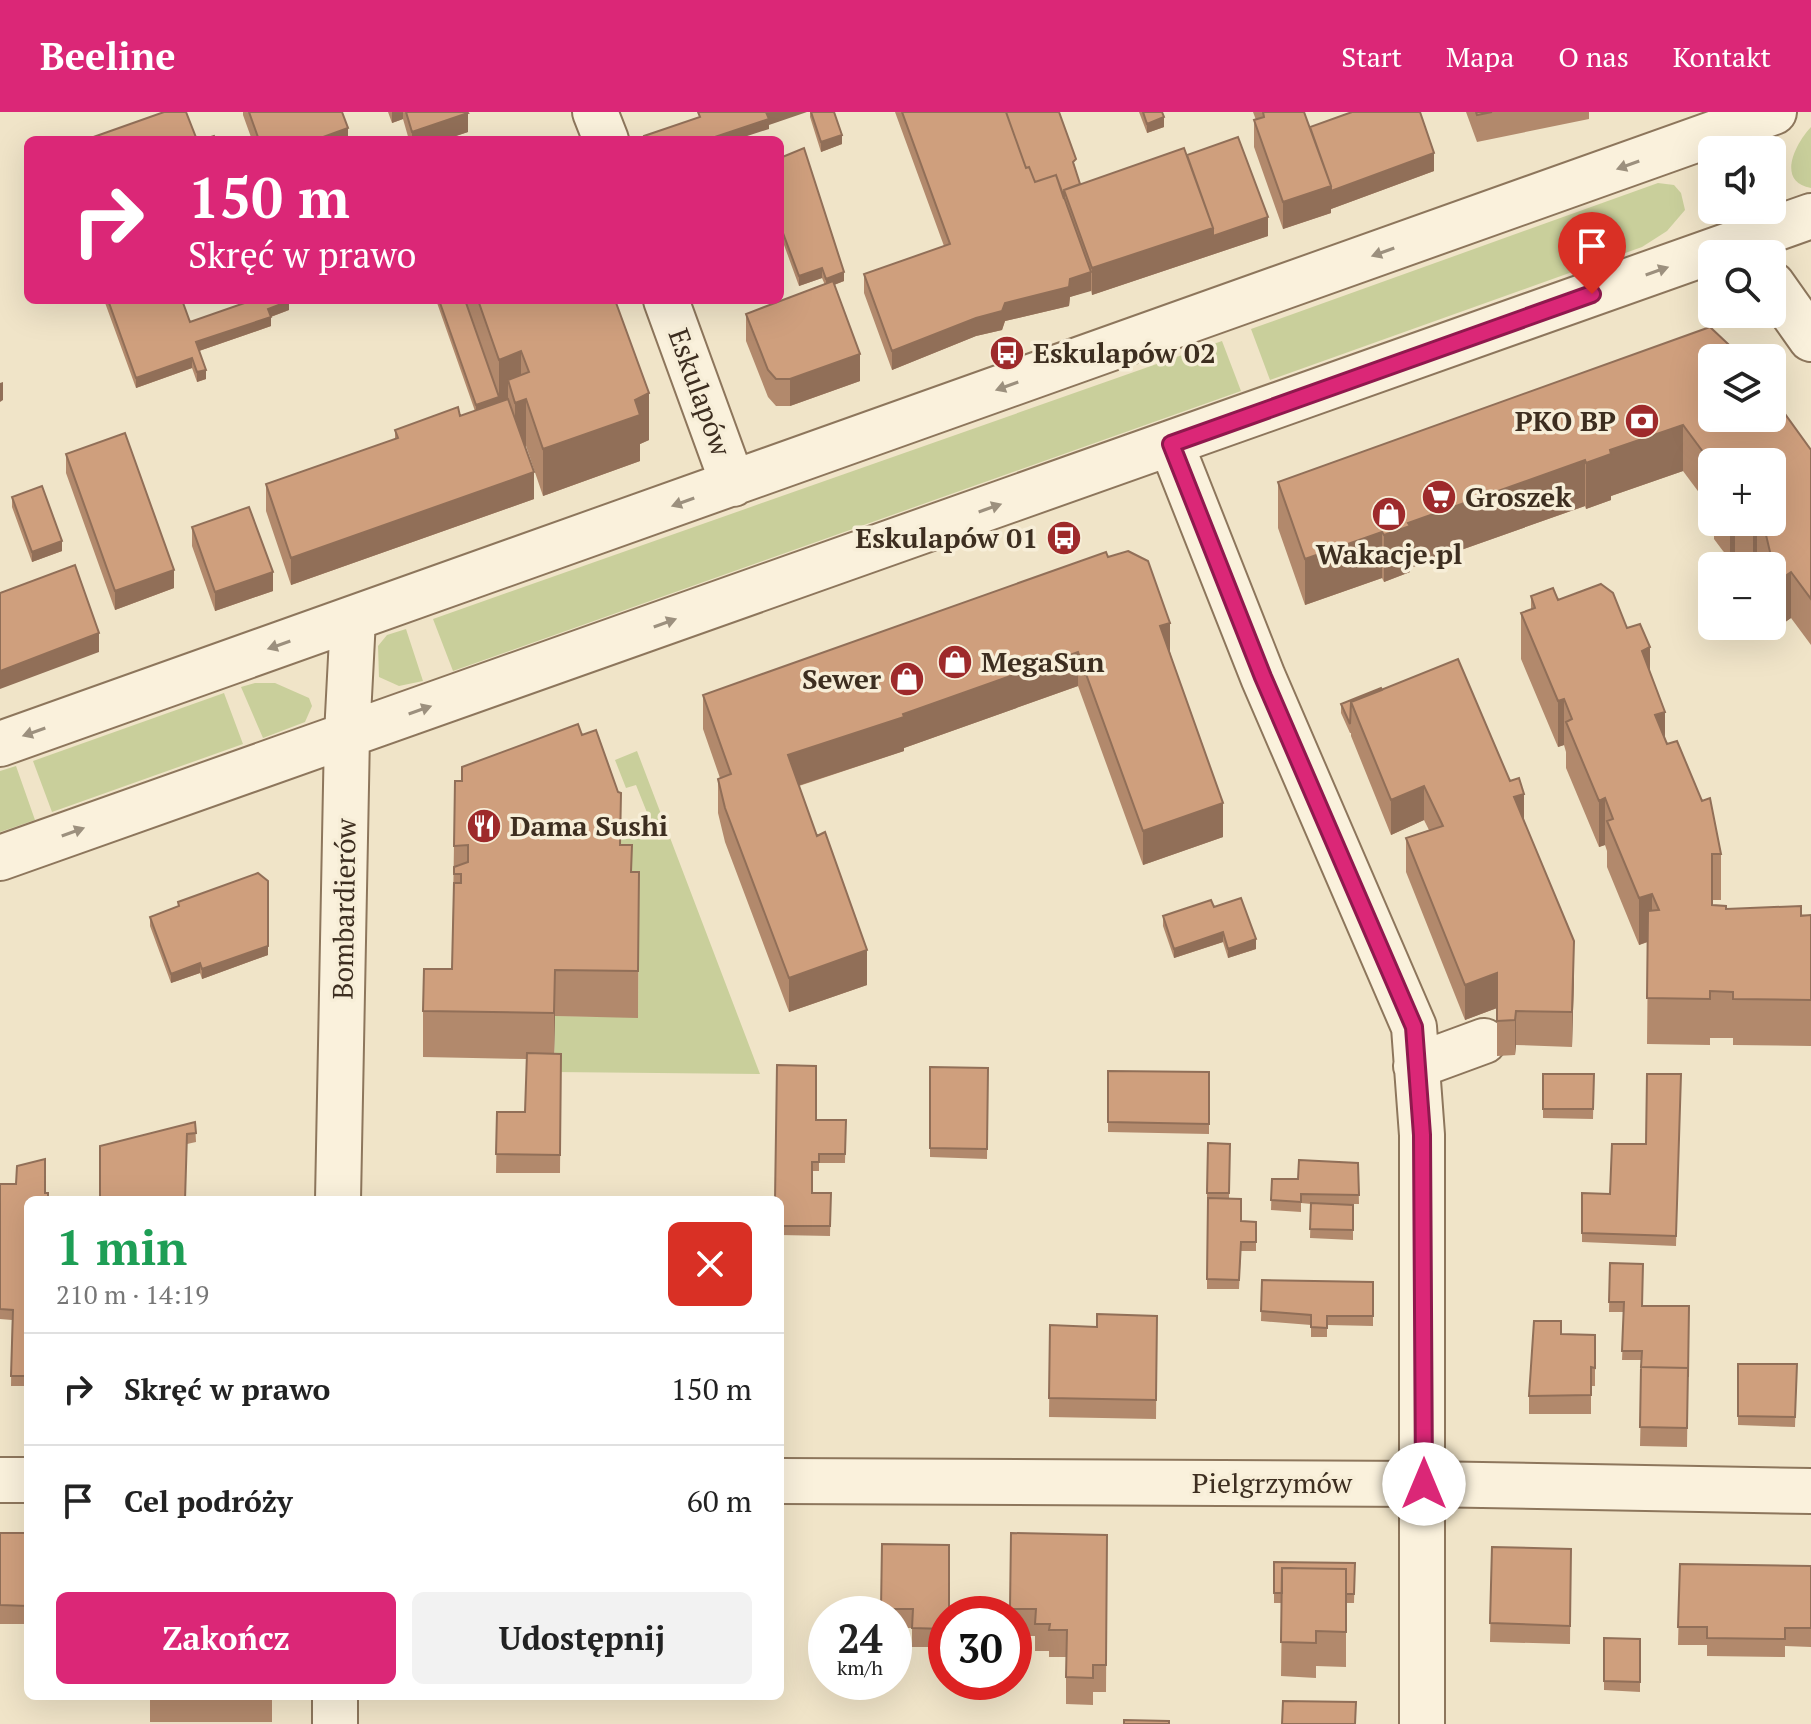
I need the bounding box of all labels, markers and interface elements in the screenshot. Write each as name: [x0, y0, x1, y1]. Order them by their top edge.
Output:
text: Beeline: [40, 31, 176, 81]
text: Start: [1341, 38, 1402, 75]
text: Mapa: [1446, 38, 1514, 75]
text: O nas: [1558, 38, 1629, 75]
text: Kontakt: [1673, 38, 1771, 75]
map controls: [1698, 136, 1786, 640]
button: sound: [1698, 136, 1786, 224]
text: 150 m: [188, 160, 350, 234]
one-way arrow: [1616, 160, 1640, 172]
icon: right: [56, 168, 160, 272]
pin: [1558, 212, 1626, 294]
icon: arrive: [1570, 224, 1614, 268]
text: Skręć w prawo: [188, 231, 416, 278]
button: search: [1698, 240, 1786, 328]
one-way arrow: [1371, 247, 1395, 259]
one-way arrow: [1645, 264, 1669, 276]
street label: Eskulapów: [660, 323, 741, 461]
bus stop icon: Eskulapów 02: [988, 334, 1026, 372]
place label: Eskulapów 02: [1033, 334, 1216, 371]
button: layers: [1698, 344, 1786, 432]
one-way arrow: [994, 381, 1018, 393]
place label: PKO BP: [1515, 402, 1616, 439]
bank icon: PKO BP: [1623, 402, 1661, 440]
button: +: [1698, 448, 1786, 536]
supermarket icon: Groszek: [1420, 478, 1458, 516]
place label: Groszek: [1465, 478, 1572, 515]
shop icon: Wakacje.pl: [1370, 495, 1408, 533]
one-way arrow: [670, 496, 694, 509]
one-way arrow: [978, 501, 1002, 513]
place label: Eskulapów 01: [855, 519, 1038, 556]
bus stop icon: Eskulapów 01: [1045, 519, 1083, 557]
place label: Wakacje.pl: [1316, 535, 1462, 572]
button: −: [1698, 552, 1786, 640]
one-way arrow: [654, 616, 678, 629]
one-way arrow: [267, 639, 291, 652]
shop icon: MegaSun: [936, 643, 974, 681]
place label: MegaSun: [981, 643, 1105, 680]
place label: Sewer: [802, 660, 881, 697]
shop icon: Sewer: [888, 660, 926, 698]
one-way arrow: [409, 703, 433, 715]
one-way arrow: [22, 726, 46, 738]
restaurant icon: Dama Sushi: [465, 807, 503, 845]
place label: Dama Sushi: [510, 807, 668, 844]
street label: Bombardierów: [323, 817, 364, 1000]
one-way arrow: [62, 826, 86, 838]
text: 1 min: [56, 1215, 187, 1279]
button: close: [668, 1222, 752, 1306]
text: 210 m · 14:19: [56, 1277, 209, 1311]
icon: right: [56, 1367, 100, 1411]
text: Skręć w prawo: [124, 1369, 330, 1409]
text: 150 m: [671, 1369, 752, 1409]
position arrow: [1382, 1442, 1466, 1526]
street label: Pielgrzymów: [1192, 1464, 1353, 1501]
icon: arrive: [56, 1479, 100, 1523]
text: Cel podróży: [124, 1481, 293, 1521]
text: 60 m: [687, 1481, 752, 1521]
button: Zakończ: [56, 1592, 396, 1684]
button: Udostępnij: [412, 1592, 752, 1684]
speed limit sign: 30: [928, 1596, 1032, 1700]
text: 24: [837, 1611, 883, 1664]
text: km/h: [837, 1654, 883, 1681]

